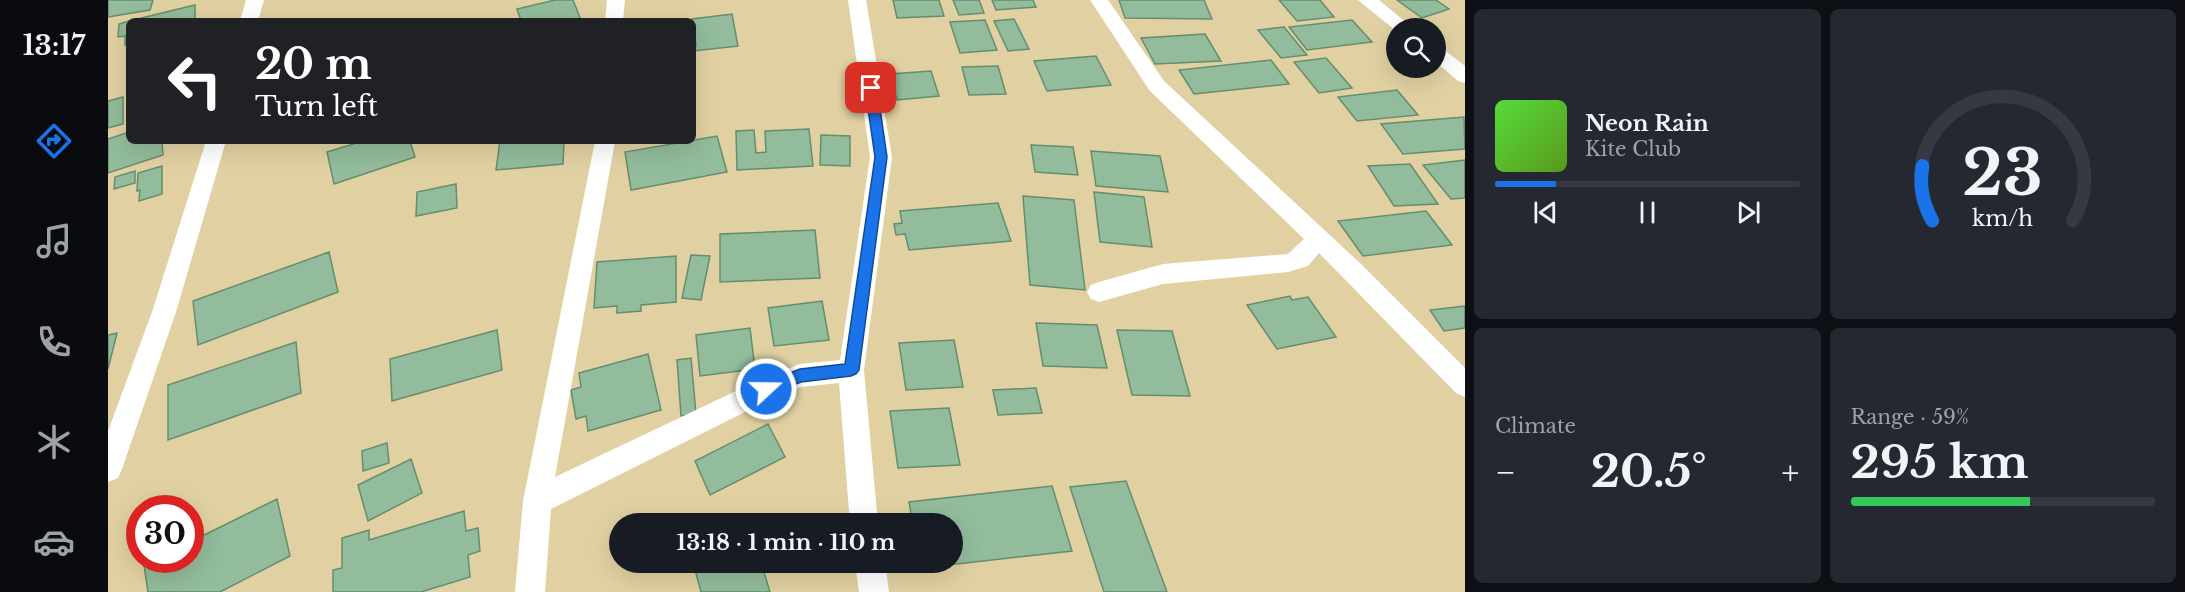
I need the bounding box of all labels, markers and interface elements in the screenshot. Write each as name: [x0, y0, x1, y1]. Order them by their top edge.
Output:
map controls: [1386, 18, 1446, 78]
button: search: [1386, 18, 1446, 78]
text: 13:17: [23, 29, 85, 62]
text: 20 m: [255, 38, 372, 90]
icon: left: [156, 42, 234, 120]
pin: [845, 62, 896, 113]
icon: arrive: [854, 71, 887, 104]
text: Turn left: [255, 90, 378, 123]
text: Neon Rain: [1585, 110, 1709, 137]
icon: directions: [33, 120, 75, 162]
text: 23: [1963, 134, 2043, 212]
text: Kite Club: [1585, 137, 1681, 161]
icon: previous: [1529, 196, 1562, 229]
icon: pause: [1631, 196, 1664, 229]
icon: next: [1732, 196, 1765, 229]
text: km/h: [1972, 206, 2033, 233]
icon: music: [33, 220, 75, 262]
icon: phone: [33, 321, 75, 363]
position arrow: [734, 357, 798, 421]
text: Range · 59%: [1851, 405, 1969, 429]
text: Climate: [1495, 414, 1576, 438]
icon: climate: [33, 421, 75, 463]
text: 295 km: [1851, 434, 2029, 490]
text: 20.5°: [1591, 443, 1707, 499]
text: −: [1495, 452, 1516, 493]
text: +: [1781, 452, 1799, 493]
speed limit sign: 30: [126, 495, 204, 573]
icon: car: [33, 521, 75, 563]
text: 13:18 · 1 min · 110 m: [677, 529, 895, 556]

